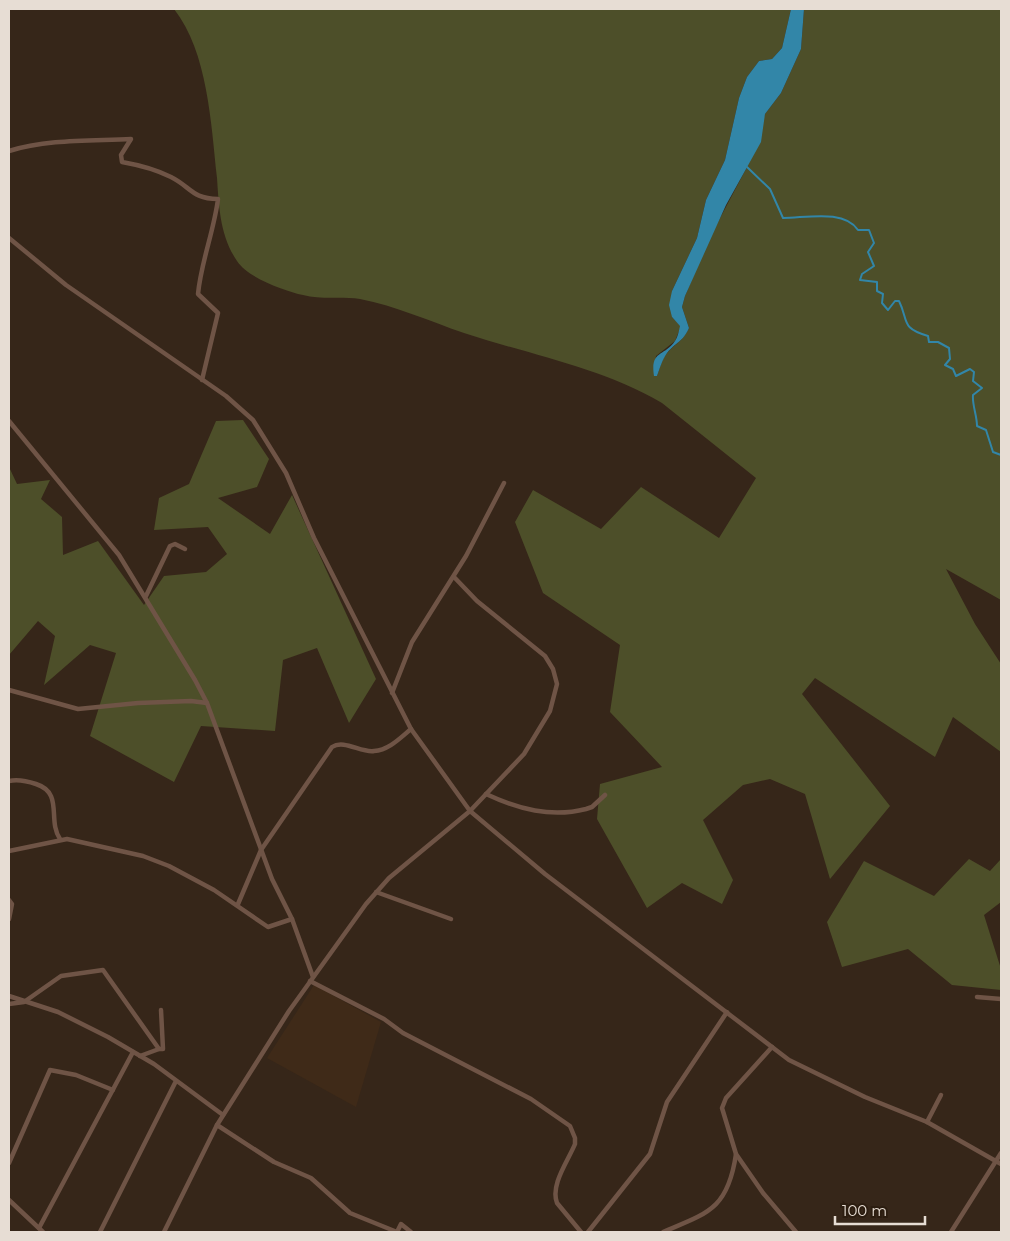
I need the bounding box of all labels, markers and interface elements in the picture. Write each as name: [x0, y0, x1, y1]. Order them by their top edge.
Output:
scale bar: [835, 1194, 925, 1226]
text: 100 m: [842, 1201, 887, 1220]

